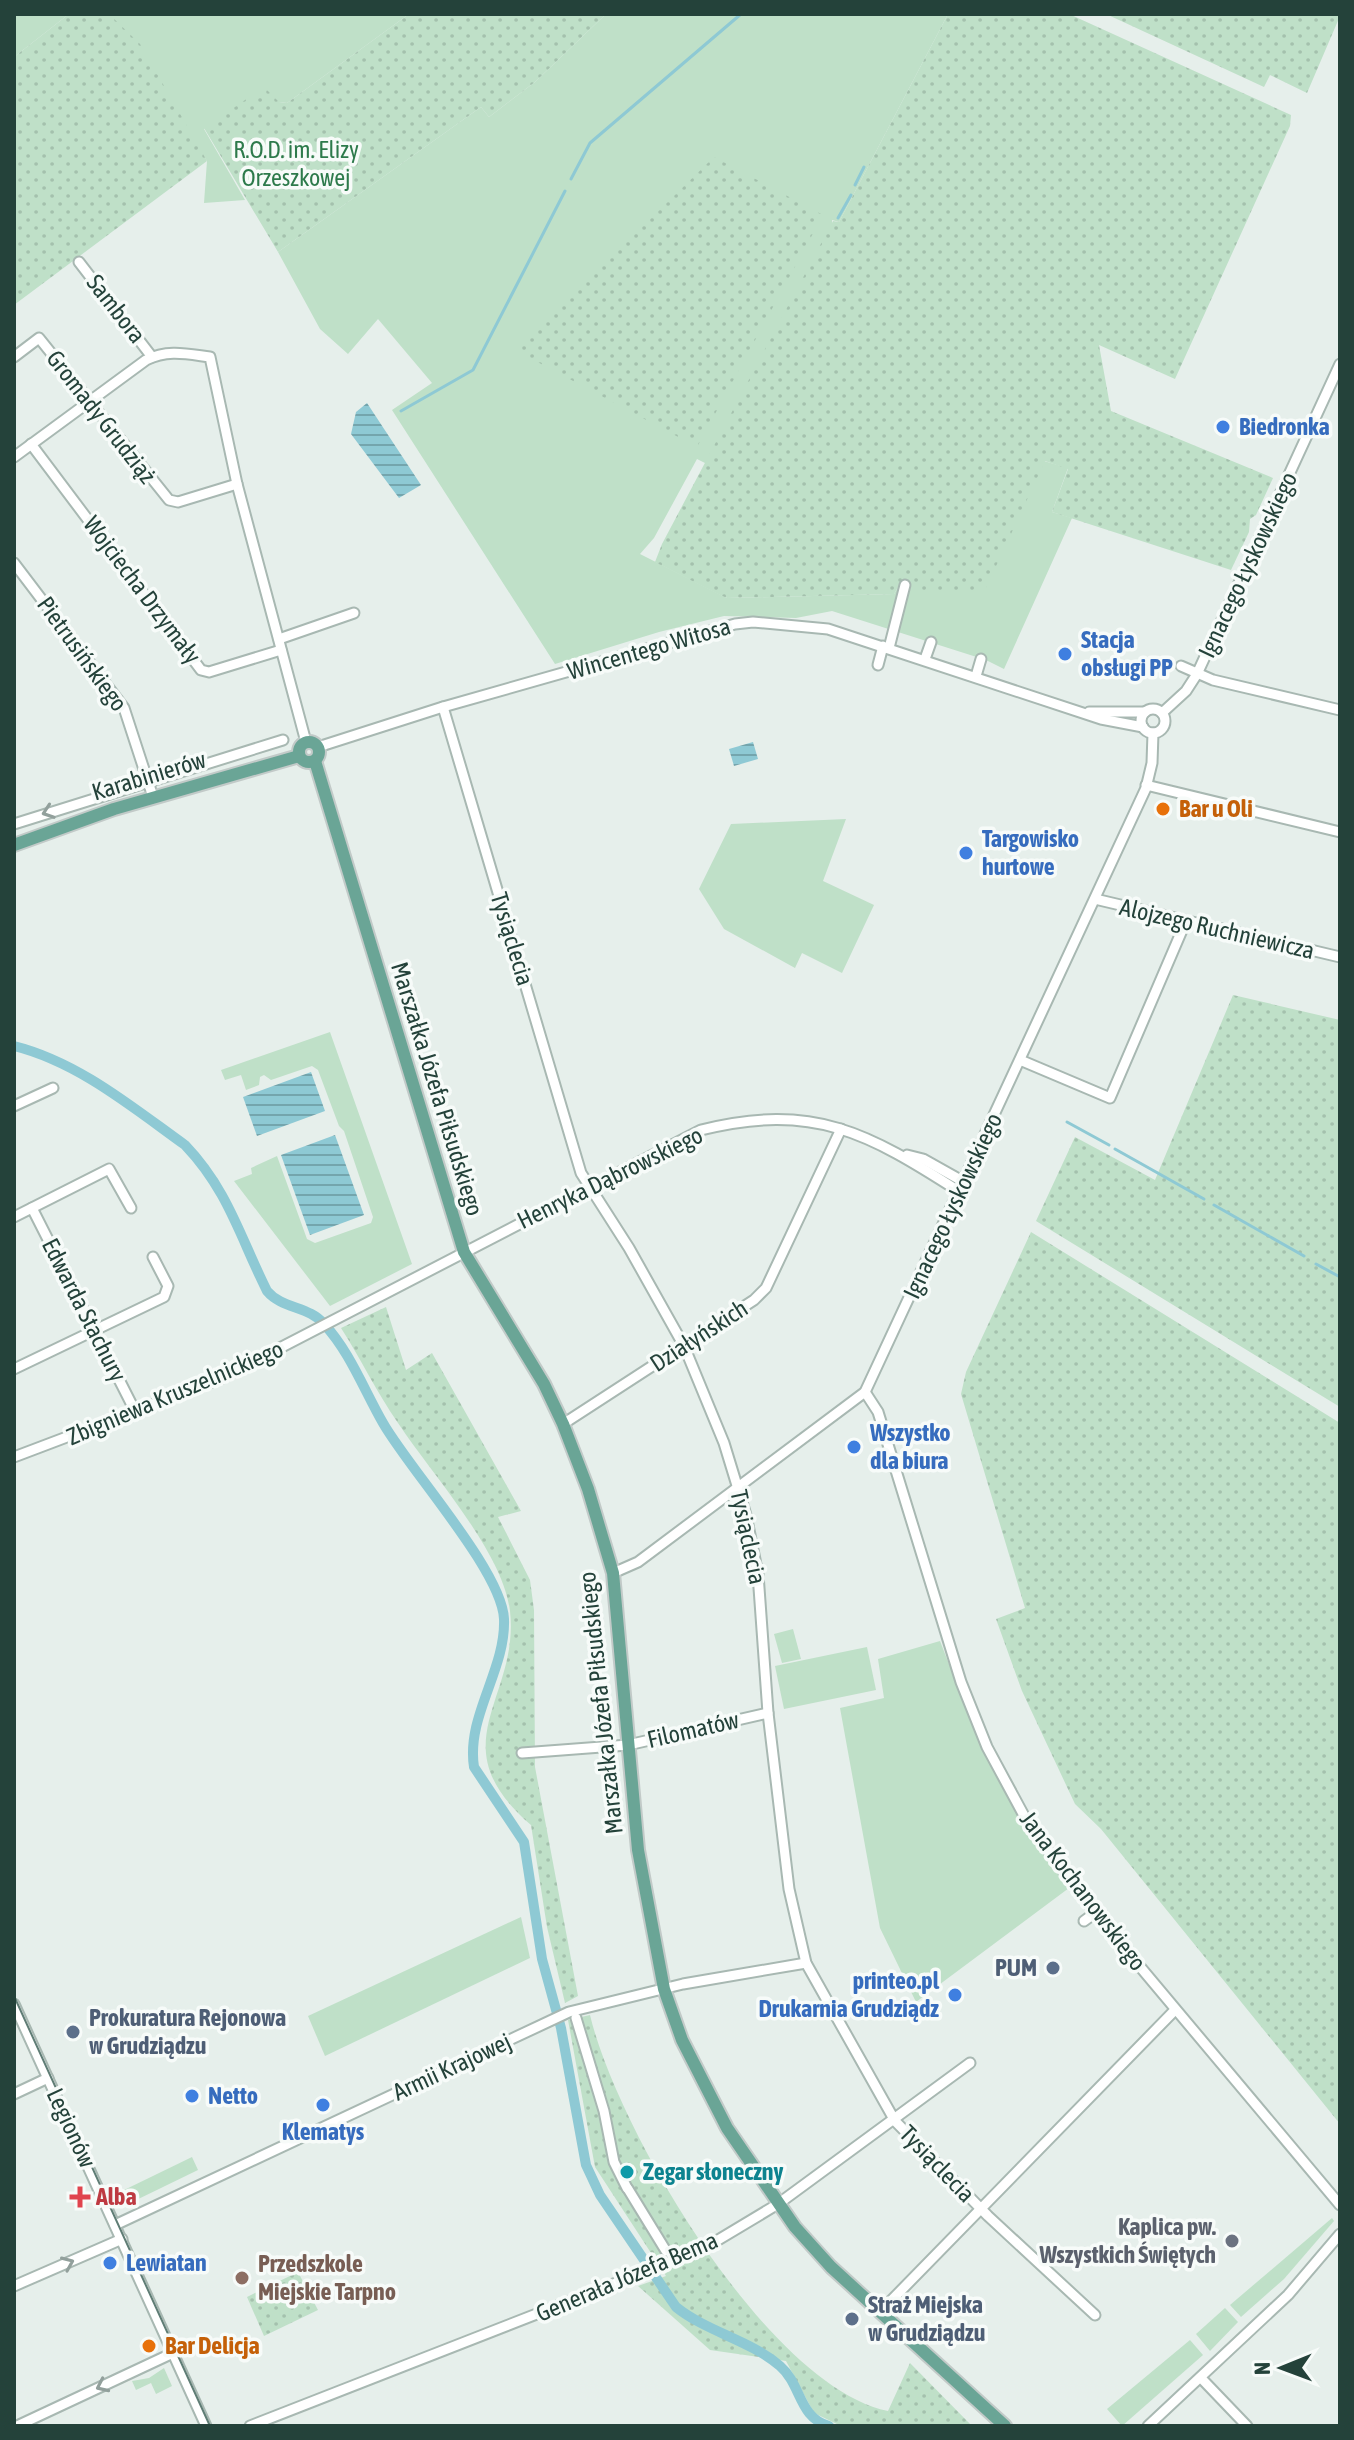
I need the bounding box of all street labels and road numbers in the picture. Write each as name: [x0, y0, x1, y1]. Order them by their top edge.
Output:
street label: Sambora: [81, 269, 151, 348]
street label: Gromady Grudziąż: [41, 345, 162, 489]
street label: Ignacego Łyskowskiego: [1193, 468, 1302, 662]
street label: Wojciecha Drzymały: [78, 511, 207, 669]
street label: Pietrusińskiego: [32, 591, 133, 716]
street label: Wincentego Witosa: [564, 612, 734, 685]
street label: Karabinierów: [89, 745, 209, 806]
street label: Tysiąclecia: [486, 889, 539, 989]
street label: Alojzego Ruchniewicza: [1117, 893, 1317, 964]
street label: Marszałka Józefa Piłsudskiego: [386, 959, 489, 1219]
street label: Ignacego Łyskowskiego: [898, 1109, 1007, 1303]
street label: Henryka Dąbrowskiego: [513, 1121, 707, 1234]
street label: Edwarda Stachury: [37, 1234, 132, 1386]
street label: Działyńskich: [645, 1294, 753, 1377]
street label: Zbigniewa Kruszelnickiego: [63, 1335, 287, 1450]
street label: Tysiąclecia: [725, 1487, 772, 1587]
street label: Marszałka Józefa Piłsudskiego: [573, 1571, 628, 1835]
street label: Filomatów: [645, 1706, 741, 1753]
street label: Jana Kochanowskiego: [1015, 1806, 1152, 1976]
street label: Armii Krajowej: [389, 2027, 515, 2106]
street label: Legionów: [41, 2084, 102, 2172]
street label: Tysiąclecia: [894, 2120, 980, 2208]
street label: Generała Józefa Bema: [532, 2226, 722, 2327]

